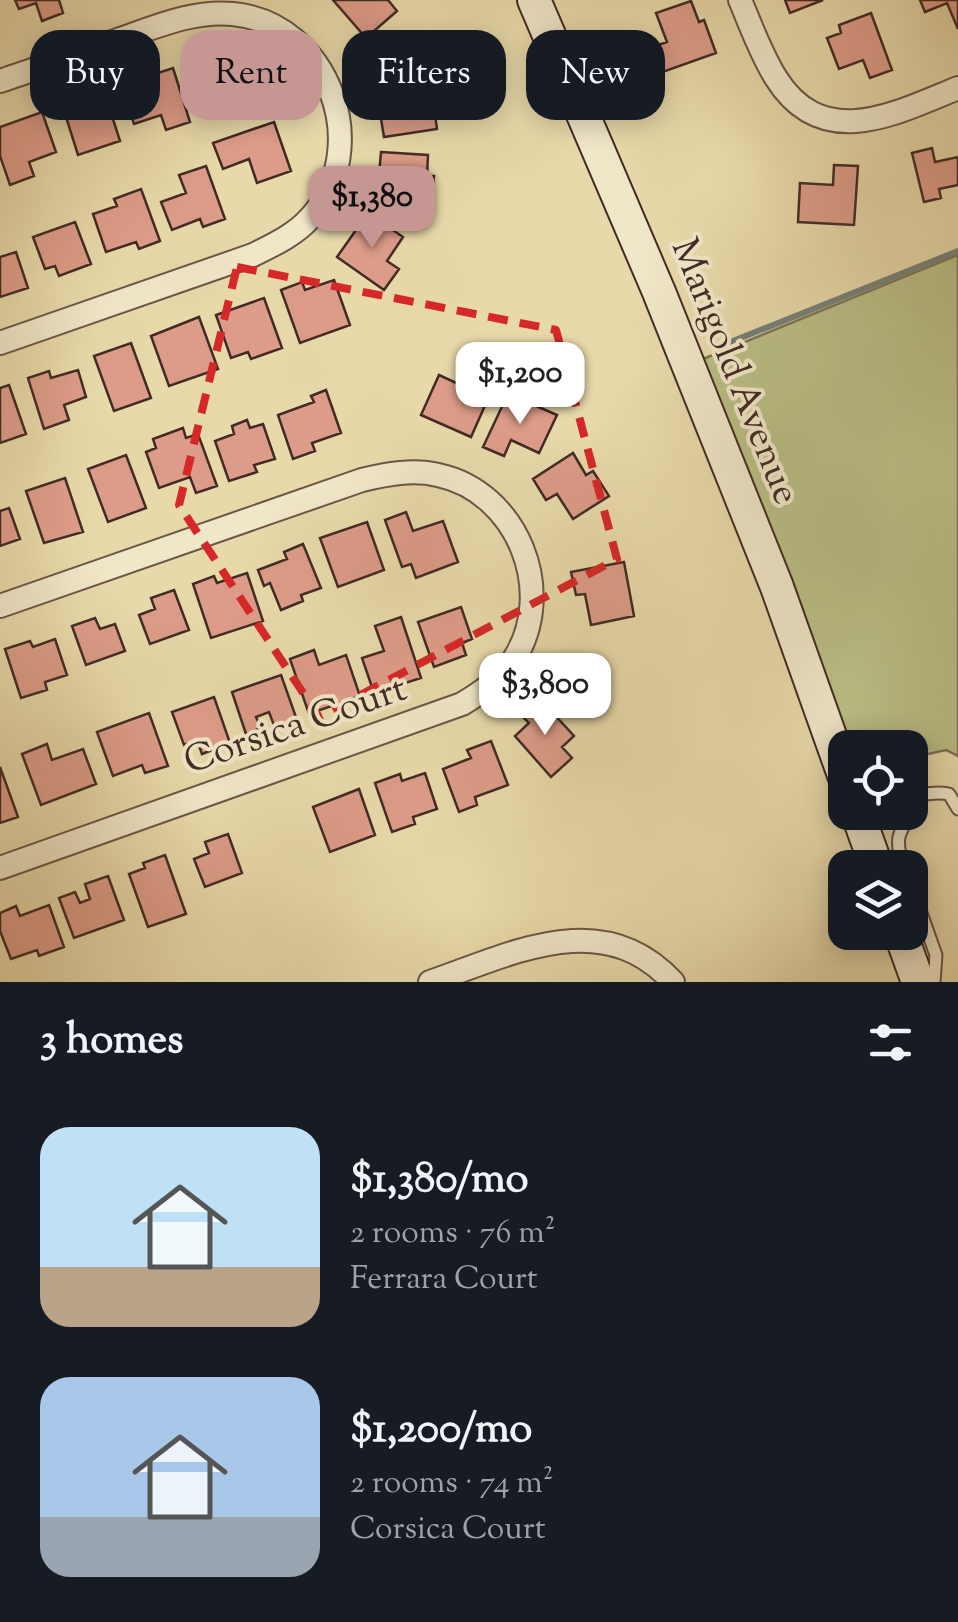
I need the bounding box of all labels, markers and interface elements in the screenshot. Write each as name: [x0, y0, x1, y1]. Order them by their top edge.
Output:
chip: Buy: [30, 30, 160, 120]
chip: Rent: [180, 30, 322, 120]
chip: Filters: [342, 30, 506, 120]
chip: New: [526, 30, 665, 120]
pin: $1,380: [291, 166, 453, 251]
text: $1,380: [331, 175, 413, 221]
street label: Marigold Avenue: [655, 231, 811, 513]
pin: $1,200: [439, 342, 601, 427]
text: $1,200: [478, 351, 562, 397]
pin: $3,800: [464, 653, 626, 738]
text: $3,800: [501, 662, 589, 708]
street label: Corsica Court: [177, 664, 415, 790]
map controls: [828, 730, 928, 950]
button: locate: [828, 730, 928, 830]
button: layers: [828, 850, 928, 950]
text: 3 homes: [40, 1012, 184, 1072]
icon: filters: [863, 1015, 918, 1070]
text: $1,380/mo: [350, 1151, 528, 1211]
icon: home: [120, 1167, 240, 1287]
text: 2 rooms · 76 m²: [350, 1211, 556, 1257]
text: Ferrara Court: [350, 1257, 538, 1303]
text: $1,200/mo: [350, 1401, 532, 1461]
icon: home: [120, 1417, 240, 1537]
text: 2 rooms · 74 m²: [350, 1461, 554, 1507]
text: Corsica Court: [350, 1507, 546, 1553]

